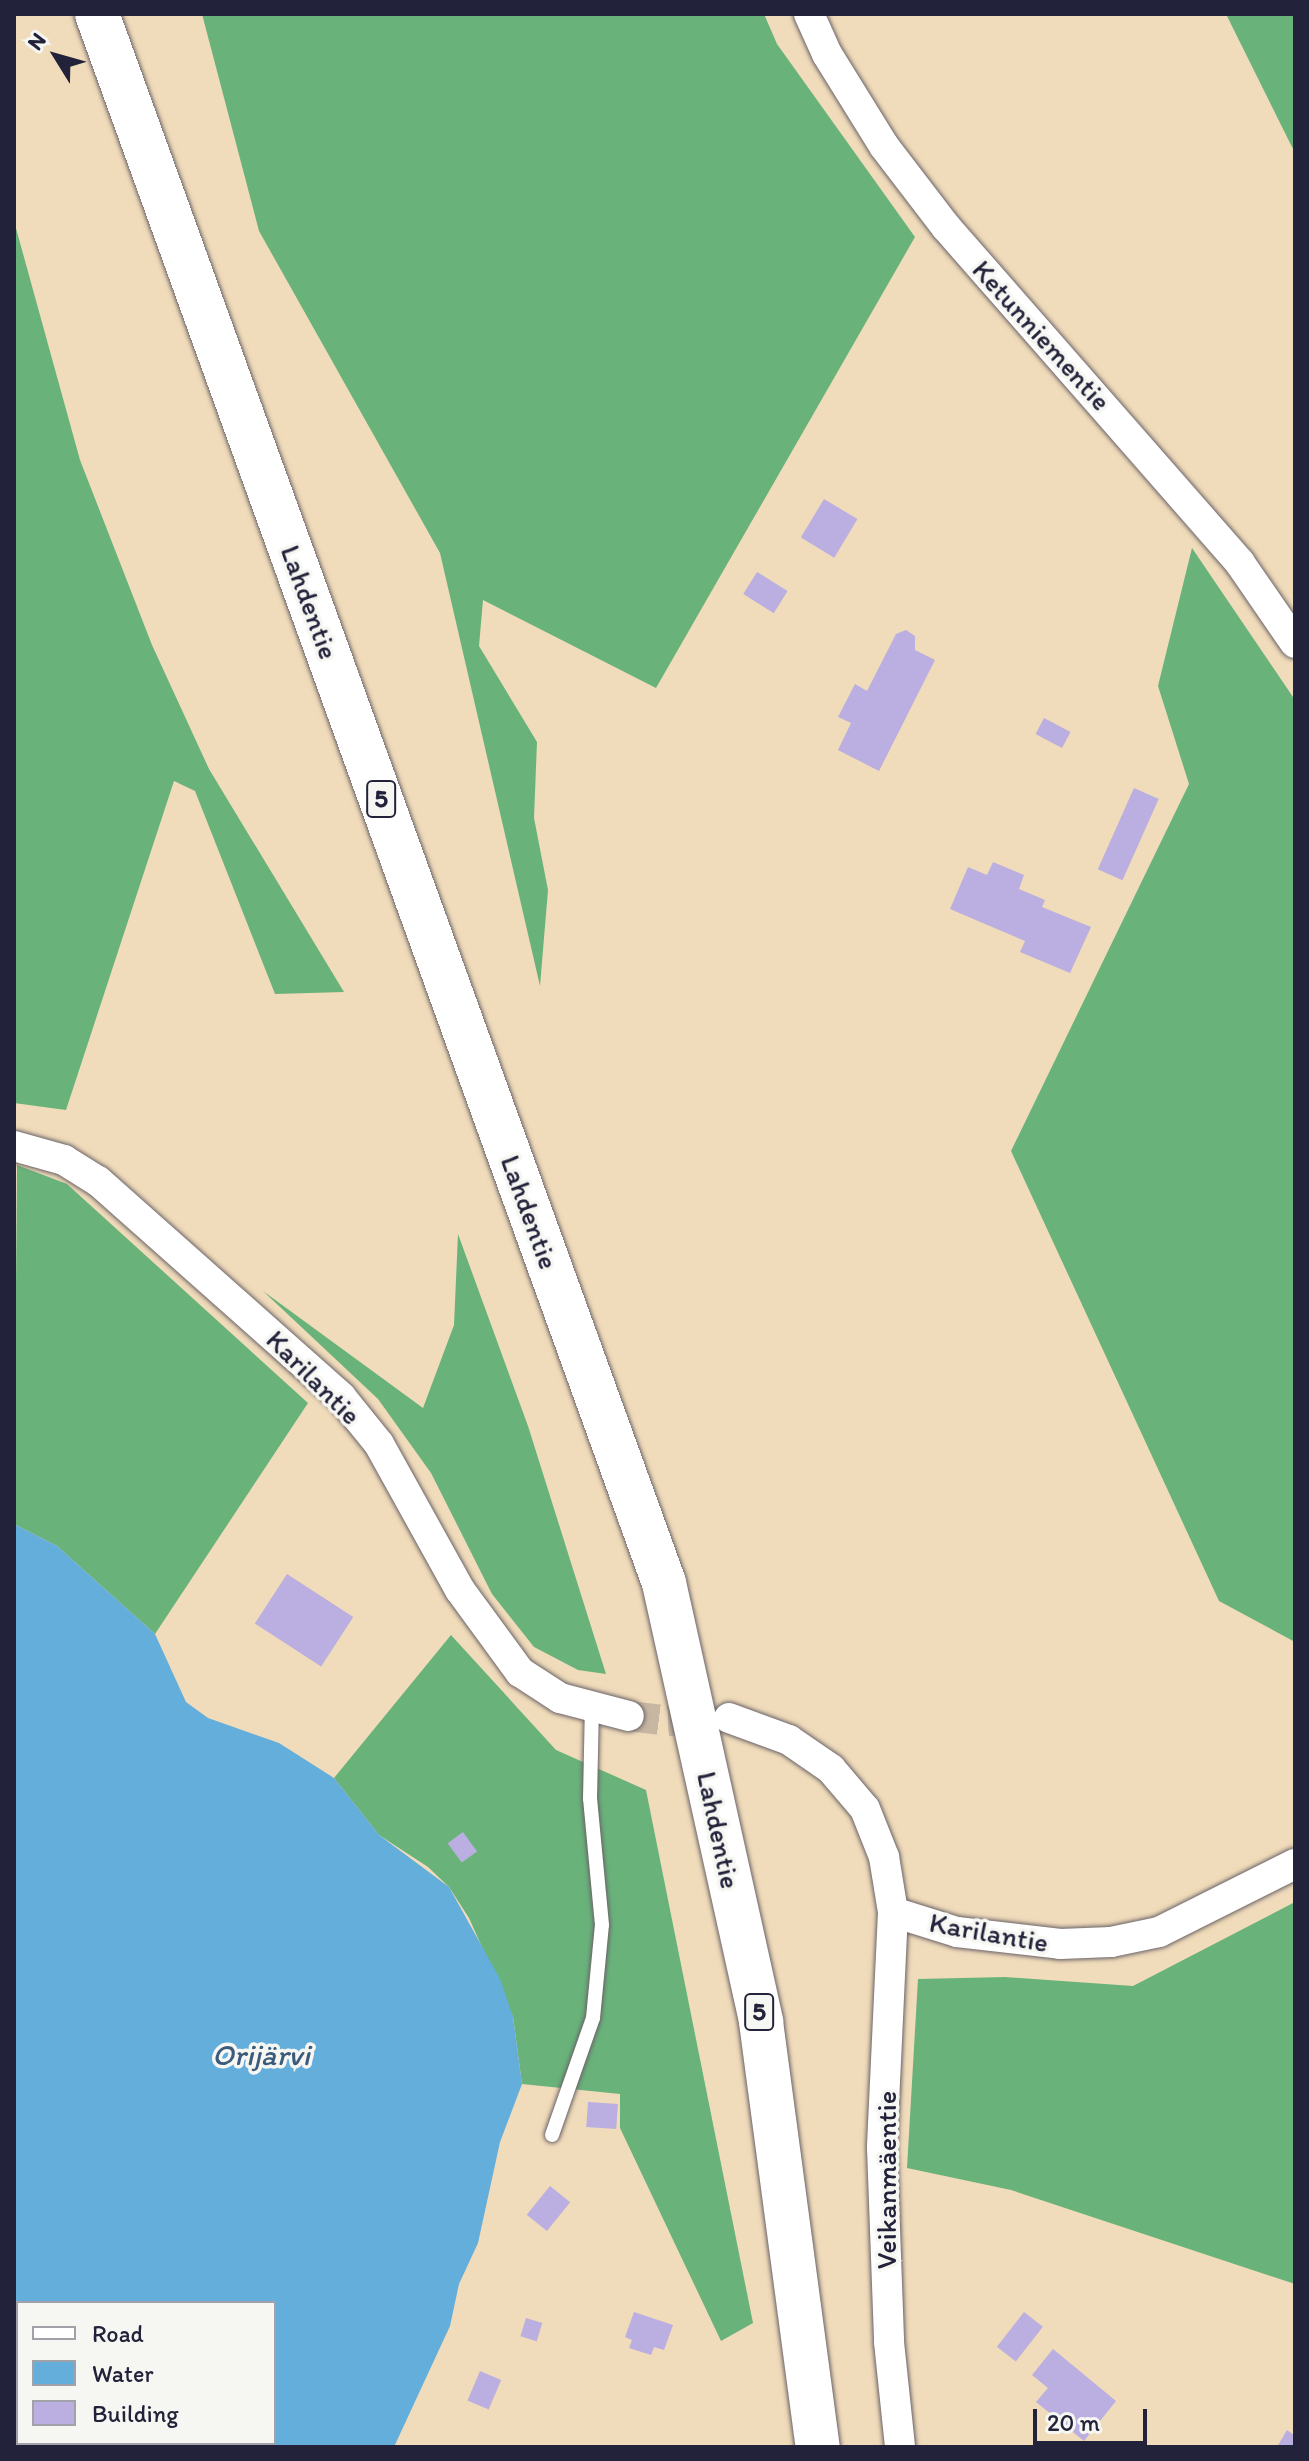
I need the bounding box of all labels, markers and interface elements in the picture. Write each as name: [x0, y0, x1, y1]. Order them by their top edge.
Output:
north arrow: [16, 16, 96, 96]
text: N: [21, 27, 52, 55]
street label: Ketunniementie: [966, 253, 1118, 417]
street label: Lahdentie: [274, 540, 346, 664]
road number: 5: [365, 777, 397, 821]
street label: Lahdentie: [494, 1150, 566, 1274]
street label: Karilantie: [260, 1323, 368, 1431]
street label: Lahdentie: [690, 1768, 748, 1892]
street label: Karilantie: [927, 1905, 1051, 1959]
road number: 5: [743, 1990, 775, 2034]
water label: Orijärvi: [212, 2037, 310, 2073]
street label: Veikanmäentie: [869, 2091, 903, 2269]
legend: [16, 2301, 276, 2445]
text: Road: [92, 2319, 144, 2348]
text: Water: [92, 2359, 154, 2388]
scale bar: [1037, 2393, 1151, 2443]
text: Building: [92, 2399, 179, 2428]
text: 20 m: [1047, 2408, 1100, 2437]

